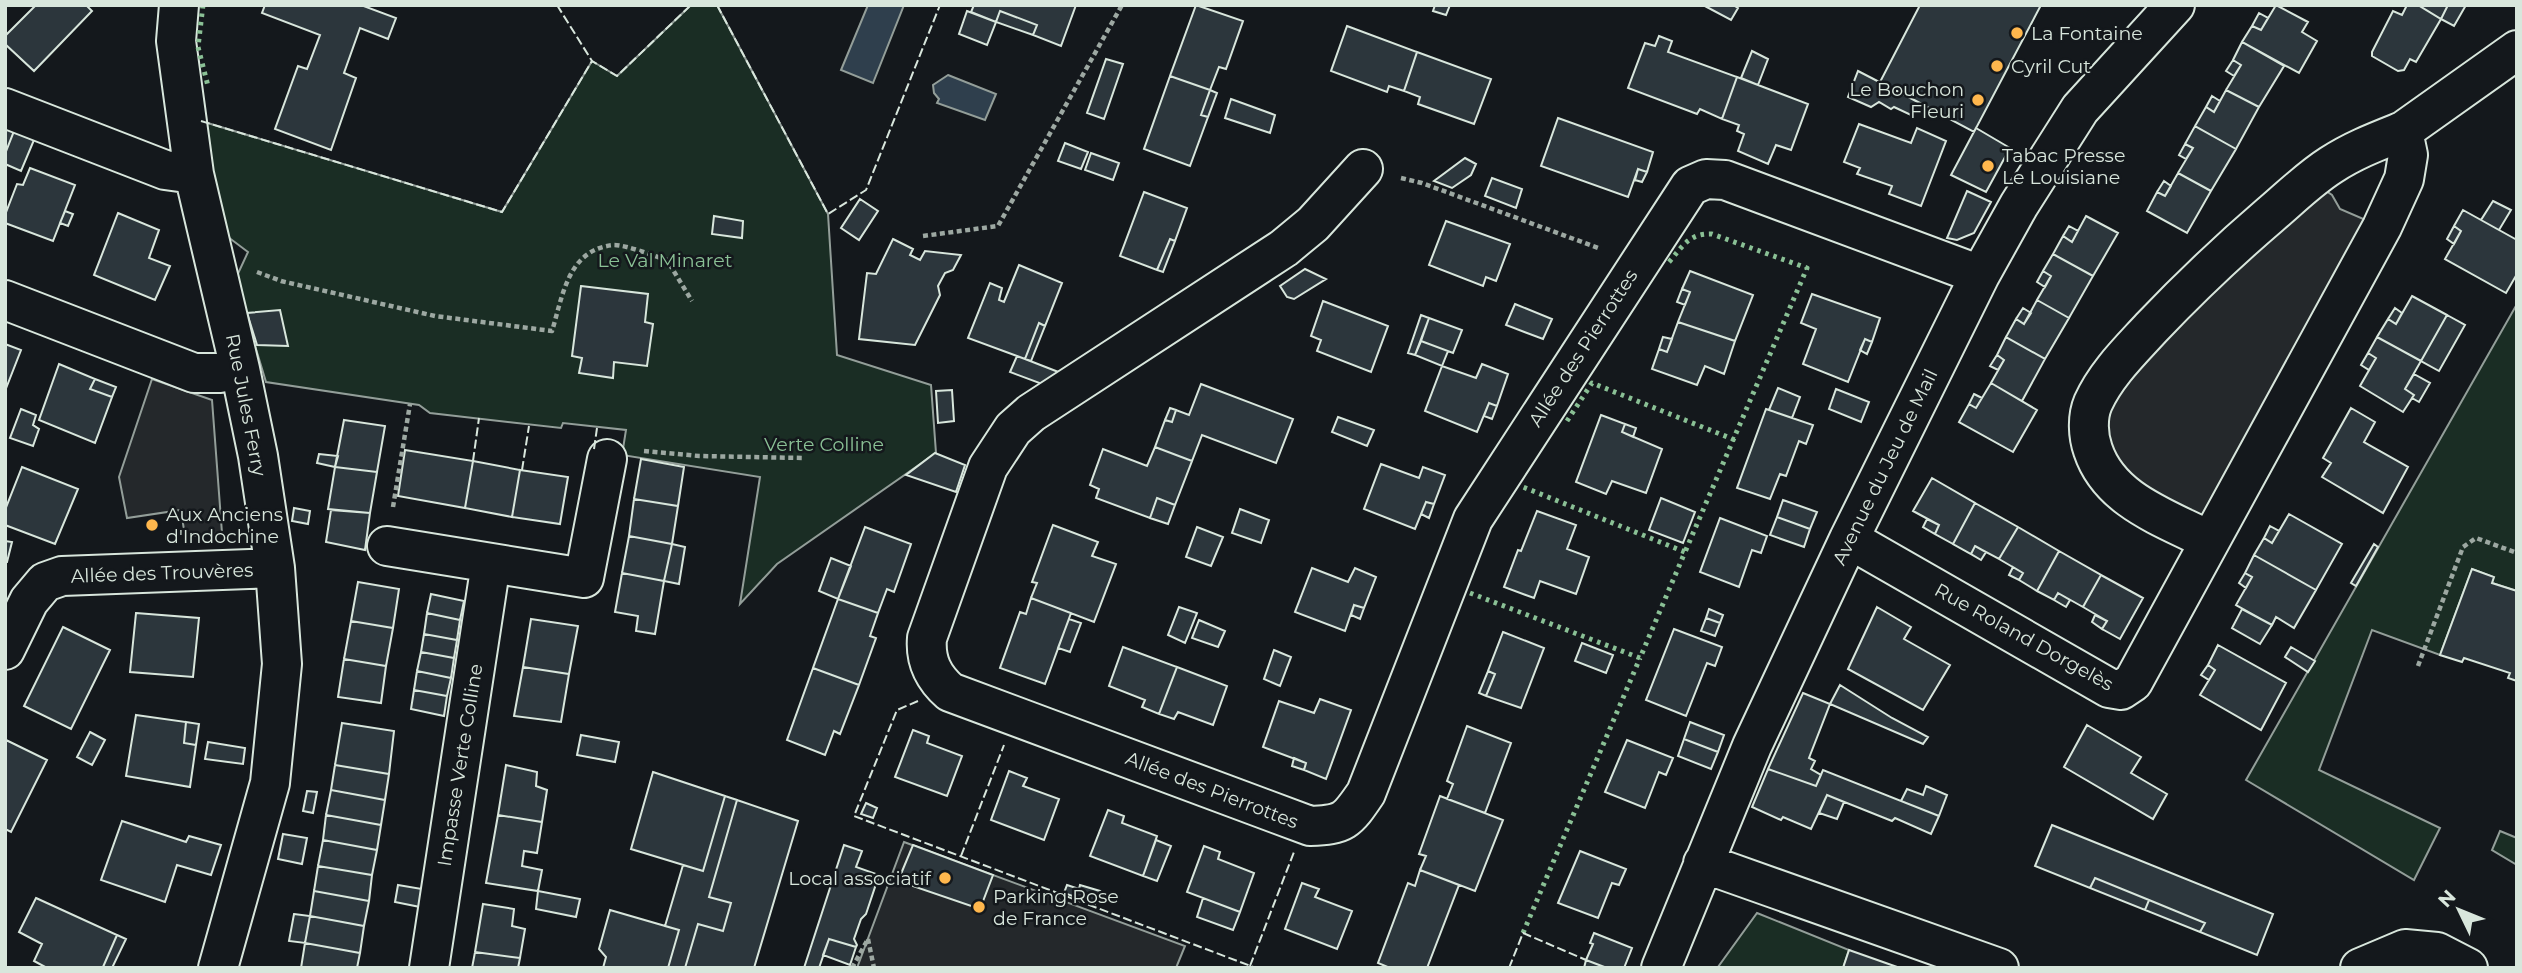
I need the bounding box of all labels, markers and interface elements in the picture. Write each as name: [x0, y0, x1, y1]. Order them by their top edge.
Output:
place label: La Fontaine: [2031, 22, 2143, 45]
marker: La Fontaine: [2009, 25, 2025, 41]
place label: Cyril Cut: [2011, 55, 2091, 78]
marker: Cyril Cut: [1989, 58, 2005, 74]
place label: Le Bouchon Fleuri: [1849, 78, 1964, 123]
marker: Le Bouchon Fleuri: [1970, 92, 1986, 108]
place label: Tabac Presse Le Louisiane: [2002, 144, 2125, 189]
marker: Tabac Presse Le Louisiane: [1980, 158, 1996, 174]
park label: Le Val Minaret: [598, 249, 733, 272]
street label: Allée des Pierrottes: [1524, 265, 1642, 431]
street label: Rue Jules Ferry: [221, 332, 271, 479]
street label: Avenue du Jeu de Mail: [1828, 365, 1942, 569]
park label: Verte Colline: [764, 433, 884, 456]
place label: Aux Anciens d'Indochine: [166, 503, 283, 548]
marker: Aux Anciens d'Indochine: [144, 517, 160, 533]
street label: Allée des Trouvères: [70, 558, 254, 588]
street label: Rue Roland Dorgelès: [1931, 578, 2117, 696]
street label: Impasse Verte Colline: [433, 662, 487, 868]
street label: Allée des Pierrottes: [1122, 746, 1302, 834]
place label: Local associatif: [788, 867, 933, 890]
marker: Local associatif: [937, 870, 953, 886]
north arrow: [2424, 875, 2494, 945]
place label: Parking Rose de France: [993, 885, 1119, 930]
text: N: [2433, 885, 2461, 912]
marker: Parking Rose de France: [971, 899, 987, 915]

